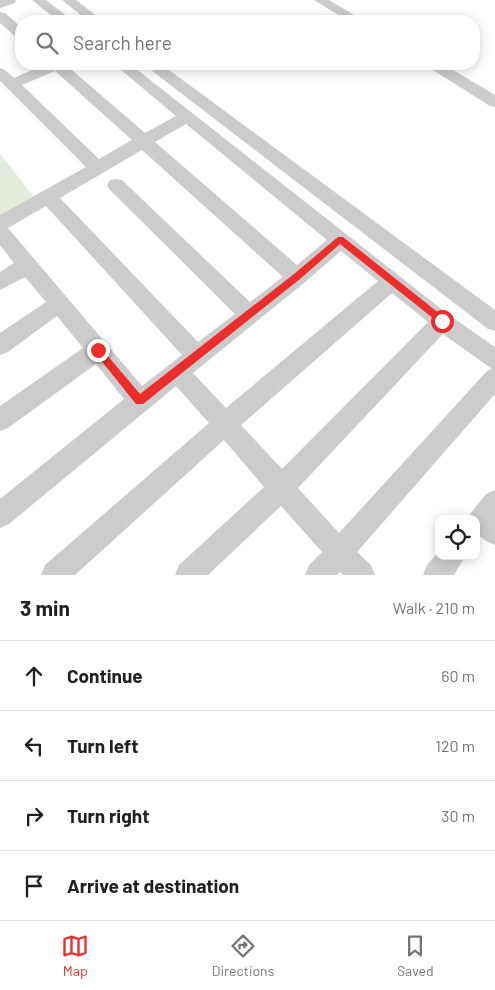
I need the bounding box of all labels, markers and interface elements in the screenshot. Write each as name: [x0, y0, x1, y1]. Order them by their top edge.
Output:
search box: [15, 15, 480, 70]
icon: search: [33, 29, 61, 57]
text: Search here: [73, 31, 172, 54]
route start: [431, 310, 454, 333]
route end: [87, 339, 110, 362]
map controls: [435, 515, 480, 560]
button: locate: [435, 515, 480, 560]
text: 3 min: [20, 595, 70, 620]
text: Walk · 210 m: [393, 598, 475, 617]
icon: ahead: [20, 662, 48, 690]
text: Continue: [67, 664, 143, 687]
text: 60 m: [441, 666, 475, 685]
icon: left: [20, 732, 48, 760]
text: Turn left: [67, 734, 138, 757]
text: 120 m: [435, 736, 475, 755]
icon: right: [20, 802, 48, 830]
text: Turn right: [67, 804, 149, 827]
text: 30 m: [441, 806, 475, 825]
icon: arrive: [20, 872, 48, 900]
text: Arrive at destination: [67, 874, 239, 897]
tab: Map: [61, 932, 89, 979]
tab: Directions: [212, 932, 274, 979]
tab: Saved: [397, 932, 434, 979]

